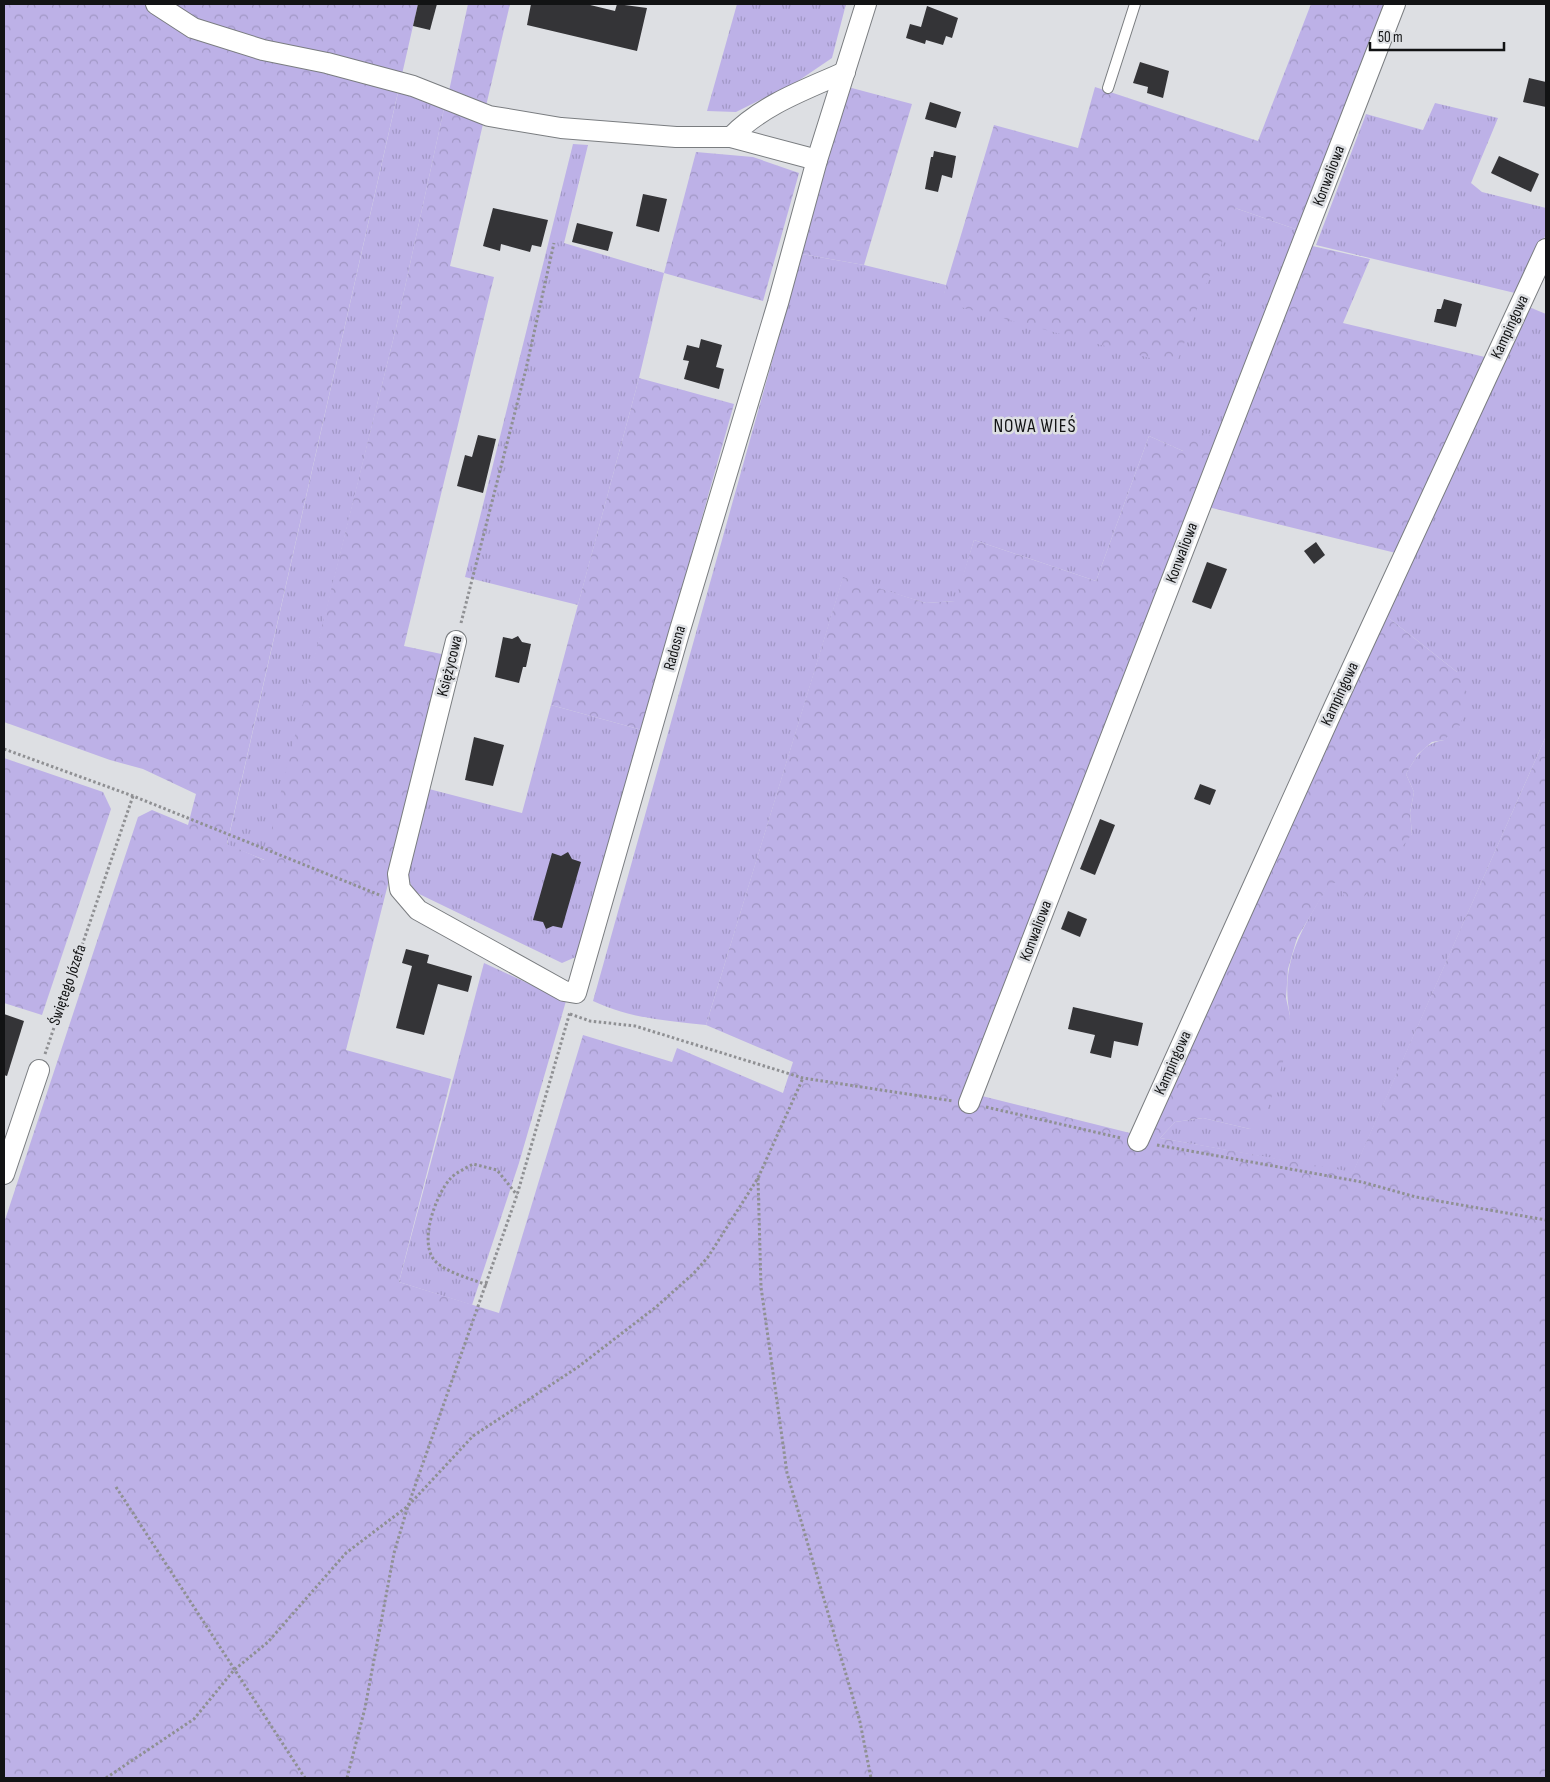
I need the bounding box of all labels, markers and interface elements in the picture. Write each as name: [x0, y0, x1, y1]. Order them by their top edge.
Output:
scale bar: [1370, 20, 1504, 52]
text: 50 m: [1378, 28, 1403, 47]
street label: Konwaliowa: [1309, 143, 1349, 209]
street label: Kampingowa: [1487, 292, 1533, 362]
district label: NOWA WIEŚ: [993, 415, 1077, 438]
street label: Konwaliowa: [1162, 520, 1202, 586]
street label: Radosna: [660, 624, 690, 672]
street label: Księżycowa: [433, 634, 467, 698]
street label: Kampingowa: [1317, 659, 1363, 729]
street label: Konwaliowa: [1016, 898, 1056, 964]
street label: Świętego Józefa: [45, 942, 91, 1028]
street label: Kampingowa: [1151, 1028, 1195, 1098]

